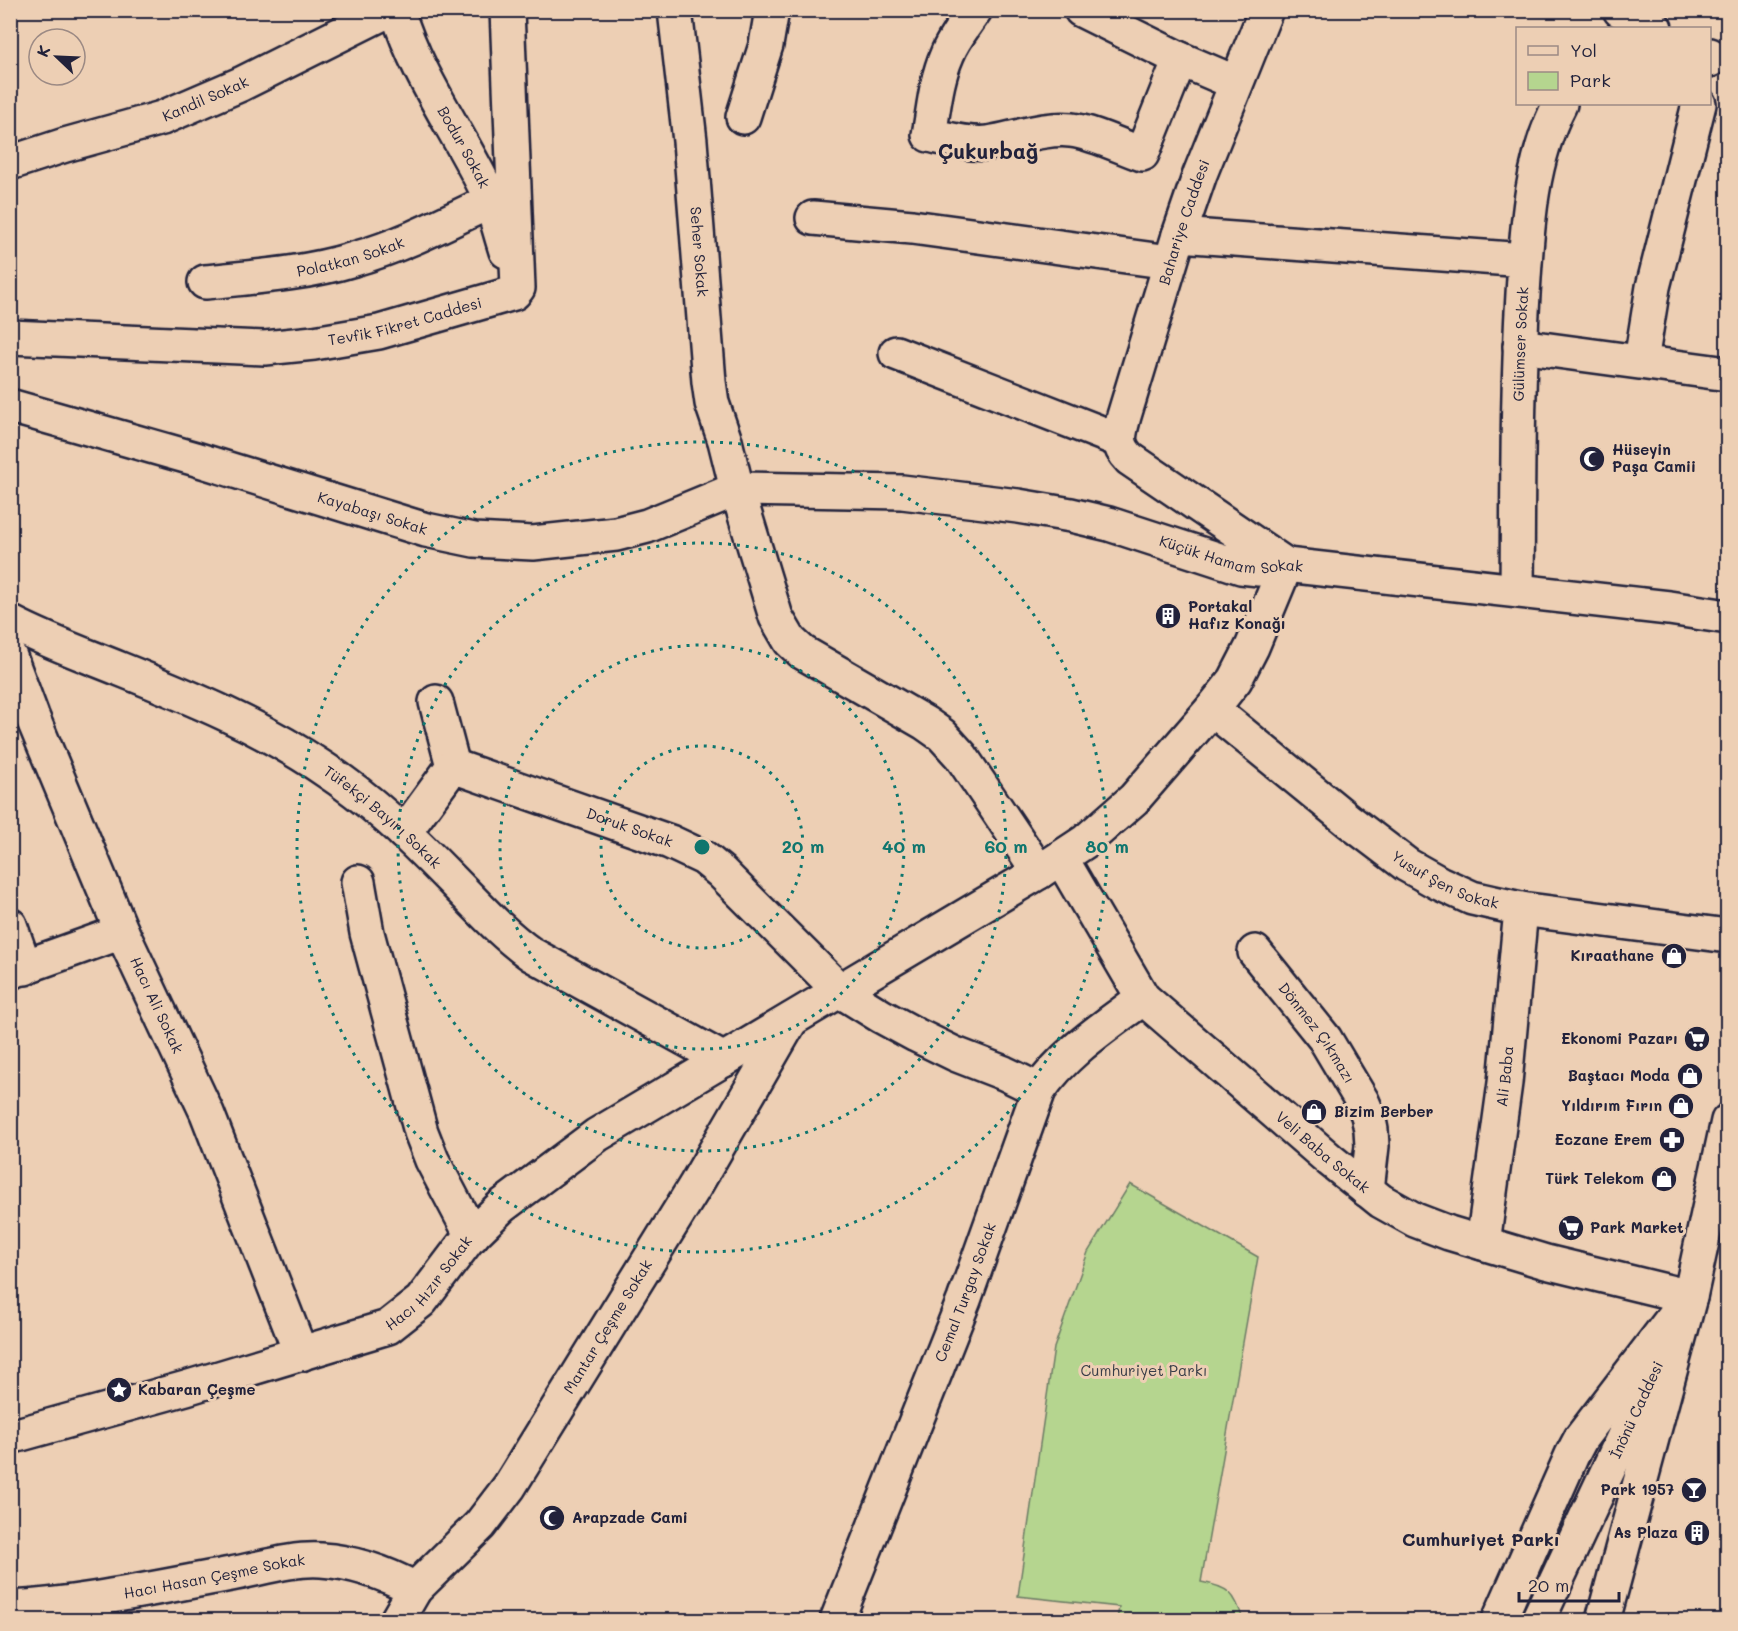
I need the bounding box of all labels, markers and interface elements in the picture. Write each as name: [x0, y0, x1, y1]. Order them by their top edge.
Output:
north arrow: [27, 27, 87, 87]
legend: [1516, 27, 1711, 105]
text: Yol: [1570, 38, 1597, 62]
text: K: [31, 42, 54, 60]
text: Park: [1570, 68, 1611, 92]
street label: Kandil Sokak: [159, 71, 252, 126]
street label: Bodur Sokak: [434, 102, 495, 191]
district label: Çukurbağ: [938, 137, 1038, 164]
street label: Bahariye Caddesi: [1153, 156, 1214, 287]
street label: Seher Sokak: [686, 206, 713, 298]
street label: Polatkan Sokak: [295, 232, 407, 281]
street label: Gülümser Sokak: [1508, 286, 1532, 402]
street label: Tevfik Fikret Caddesi: [326, 292, 484, 349]
place label: Hüseyin Paşa Camii: [1612, 439, 1696, 477]
mosque icon: Hüseyin Paşa Camii: [1577, 444, 1607, 474]
street label: Kayabaşı Sokak: [315, 486, 430, 539]
street label: Küçük Hamam Sokak: [1157, 530, 1304, 578]
place label: Portakal Hafız Konağı: [1188, 596, 1286, 633]
building icon: Portakal Hafız Konağı: [1153, 601, 1183, 631]
street label: Tüfekçi Bayırı Sokak: [320, 761, 446, 872]
street label: Doruk Sokak: [584, 802, 676, 851]
text: 20 m: [782, 834, 824, 858]
text: 40 m: [882, 834, 926, 858]
text: 60 m: [984, 834, 1028, 858]
text: 80 m: [1085, 834, 1129, 858]
centre of rings: [692, 837, 712, 857]
street label: Yusuf Şen Sokak: [1388, 846, 1501, 913]
shop icon: Kıraathane: [1659, 941, 1689, 971]
place label: Kıraathane: [1571, 945, 1654, 965]
street label: Hacı Ali Sokak: [126, 953, 189, 1057]
street label: Dönmez Çıkmazı: [1274, 978, 1360, 1087]
supermarket icon: Ekonomi Pazarı: [1682, 1024, 1712, 1054]
place label: Ekonomi Pazarı: [1561, 1028, 1678, 1048]
street label: Ali Baba: [1491, 1045, 1517, 1108]
shop icon: Baştacı Moda: [1675, 1061, 1705, 1091]
place label: Baştacı Moda: [1568, 1065, 1670, 1086]
shop icon: Yıldırım Fırın: [1666, 1091, 1696, 1121]
place label: Yıldırım Fırın: [1561, 1095, 1662, 1115]
shop icon: Bizim Berber: [1299, 1097, 1329, 1127]
place label: Bizim Berber: [1334, 1101, 1433, 1121]
street label: Veli Baba Sokak: [1272, 1106, 1374, 1197]
pharmacy icon: Eczane Erem: [1657, 1125, 1687, 1155]
place label: Eczane Erem: [1555, 1129, 1652, 1149]
shop icon: Türk Telekom: [1649, 1164, 1679, 1194]
place label: Türk Telekom: [1545, 1168, 1644, 1188]
supermarket icon: Park Market: [1556, 1213, 1586, 1243]
place label: Park Market: [1590, 1217, 1684, 1237]
street label: Cemal Turgay Sokak: [929, 1220, 1000, 1365]
street label: Hacı Hızır Sokak: [381, 1231, 476, 1334]
street label: Mantar Çeşme Sokak: [558, 1256, 656, 1397]
street label: İnönü Caddesi: [1605, 1358, 1667, 1462]
park label: Cumhuriyet Parkı: [1081, 1360, 1207, 1380]
place icon: Kabaran Çeşme: [104, 1375, 134, 1405]
place label: Kabaran Çeşme: [138, 1379, 255, 1400]
bar icon: Park 1957: [1679, 1475, 1709, 1505]
place label: Park 1957: [1600, 1479, 1674, 1499]
mosque icon: Arapzade Cami: [537, 1503, 567, 1533]
place label: Arapzade Cami: [572, 1507, 688, 1527]
building icon: As Plaza: [1682, 1518, 1712, 1548]
place label: As Plaza: [1613, 1522, 1678, 1542]
district label: Cumhuriyet Parkı: [1402, 1527, 1560, 1551]
street label: Hacı Hasan Çeşme Sokak: [122, 1549, 306, 1603]
scale bar: [1519, 1565, 1620, 1603]
text: 20 m: [1528, 1573, 1569, 1597]

